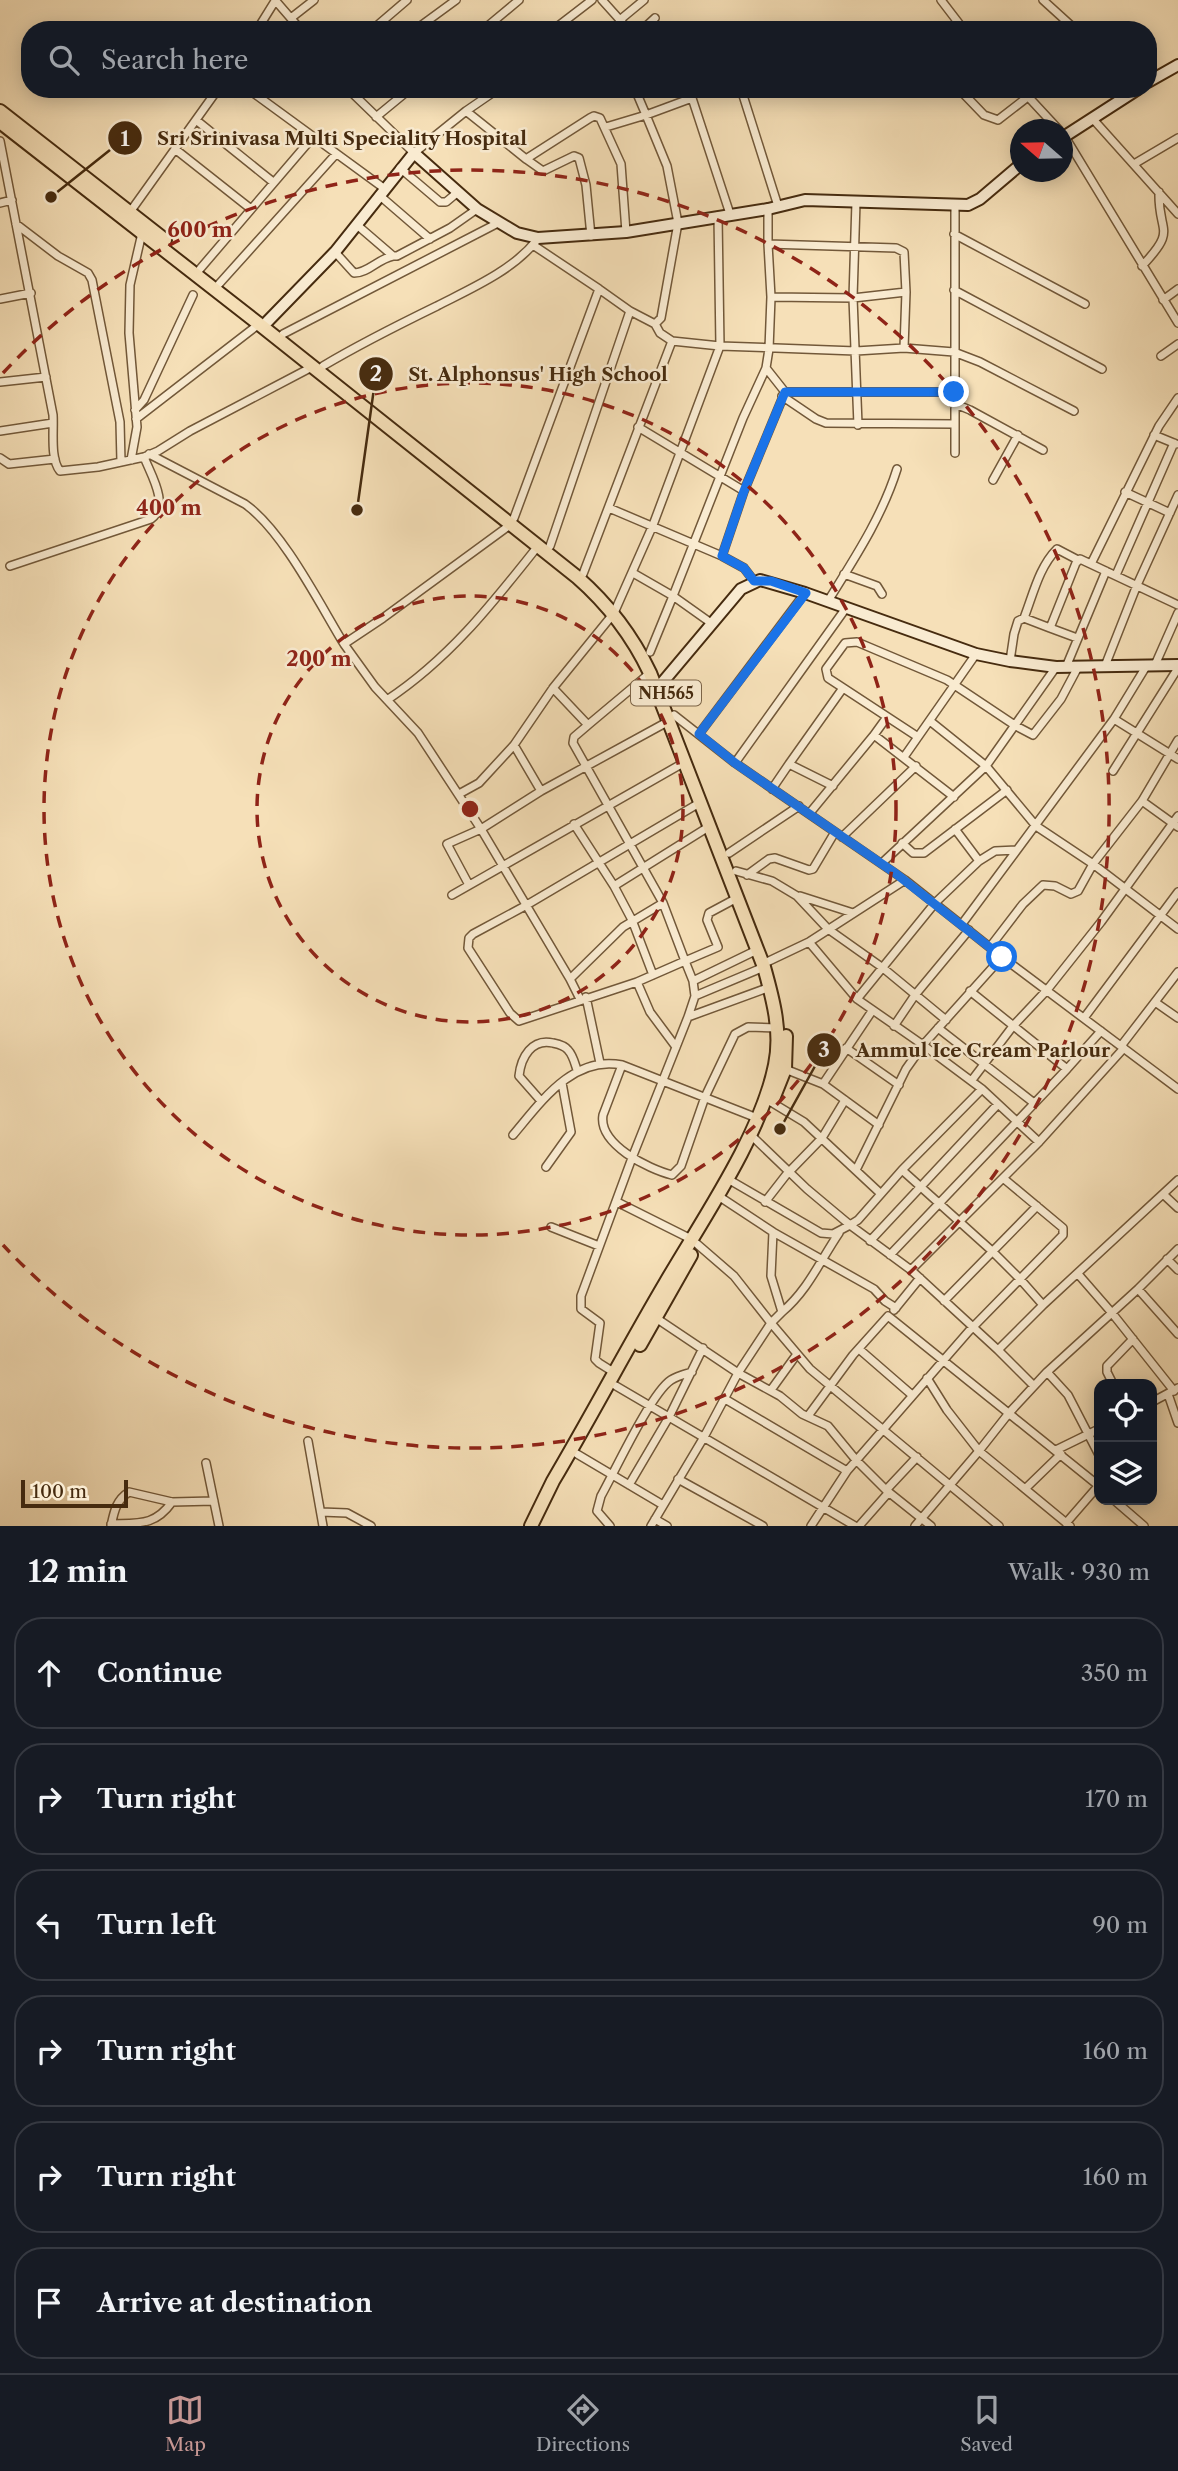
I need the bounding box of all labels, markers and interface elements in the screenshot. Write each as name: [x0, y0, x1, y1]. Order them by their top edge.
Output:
search box: [21, 21, 1157, 98]
icon: search: [45, 41, 83, 79]
text: Search here: [101, 44, 248, 76]
callout: Sri Srinivasa Multi Speciality Hospital: [107, 118, 541, 158]
north arrow: [1010, 119, 1073, 182]
text: 1: [120, 126, 130, 151]
text: Sri Srinivasa Multi Speciality Hospital: [157, 127, 527, 150]
text: 600 m: [167, 217, 233, 242]
callout: St. Alphonsus' High School: [358, 354, 682, 394]
text: 2: [370, 361, 382, 386]
text: St. Alphonsus' High School: [408, 363, 668, 386]
route end: [938, 376, 969, 407]
text: 400 m: [136, 495, 202, 520]
text: 200 m: [286, 646, 352, 671]
road number: NH565: [631, 680, 701, 706]
centre of rings: [458, 797, 482, 821]
route start: [986, 941, 1017, 972]
callout: Ammul Ice Cream Parlour: [807, 1030, 1124, 1070]
text: 3: [818, 1037, 830, 1062]
text: Ammul Ice Cream Parlour: [855, 1039, 1111, 1062]
map controls: [1094, 1379, 1157, 1505]
button: locate: [1094, 1379, 1157, 1442]
button: layers: [1094, 1442, 1157, 1505]
scale bar: [21, 1477, 128, 1509]
text: 100 m: [32, 1480, 87, 1503]
text: 12 min: [28, 1553, 128, 1590]
text: Walk · 930 m: [1008, 1558, 1150, 1586]
icon: ahead: [30, 1654, 68, 1692]
text: Continue: [97, 1657, 222, 1689]
text: 350 m: [1081, 1659, 1148, 1687]
icon: right: [30, 1780, 68, 1818]
text: Turn right: [97, 1783, 236, 1815]
text: 170 m: [1085, 1785, 1148, 1813]
icon: left: [30, 1906, 68, 1944]
text: Turn left: [97, 1909, 216, 1941]
text: 90 m: [1092, 1911, 1148, 1939]
icon: right: [30, 2032, 68, 2070]
text: Turn right: [97, 2035, 236, 2067]
text: 160 m: [1083, 2037, 1148, 2065]
icon: right: [30, 2158, 68, 2196]
text: Turn right: [97, 2161, 236, 2193]
text: 160 m: [1083, 2163, 1148, 2191]
icon: arrive: [30, 2284, 68, 2322]
text: Arrive at destination: [97, 2287, 372, 2319]
tab: Map: [165, 2391, 206, 2456]
tab: Directions: [536, 2391, 630, 2456]
tab: Saved: [960, 2391, 1013, 2456]

